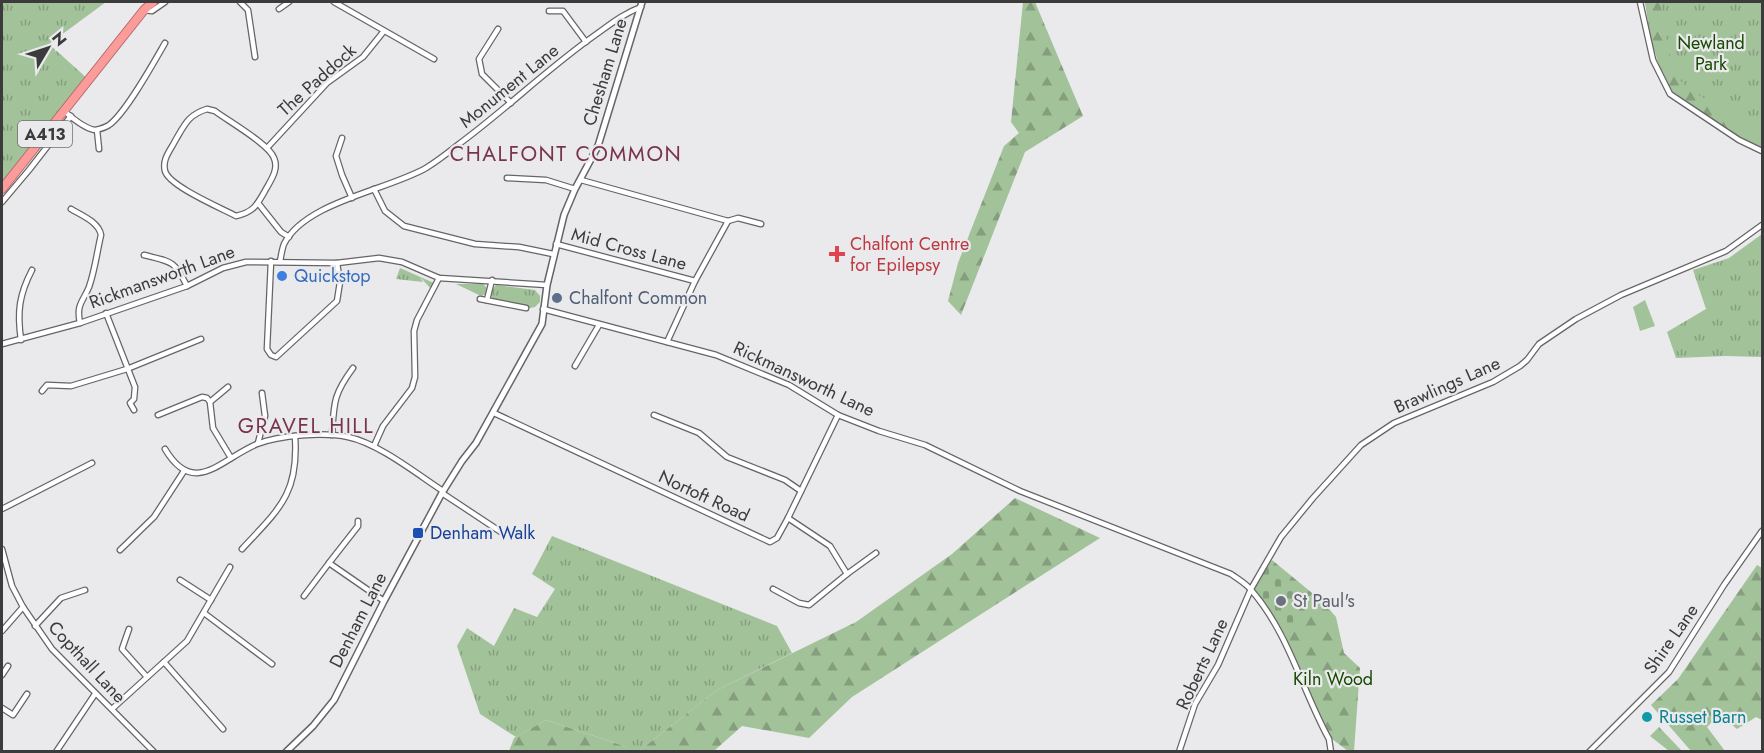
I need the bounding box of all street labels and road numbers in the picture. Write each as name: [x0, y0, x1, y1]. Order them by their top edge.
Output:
street label: Chesham Lane: [576, 15, 634, 129]
street label: The Paddock: [272, 38, 362, 122]
street label: Monument Lane: [454, 38, 564, 134]
road number: A413: [18, 121, 72, 147]
street label: Mid Cross Lane: [568, 221, 690, 277]
street label: Rickmansworth Lane: [86, 239, 238, 315]
street label: Rickmansworth Lane: [729, 335, 879, 423]
street label: Brawlings Lane: [1390, 350, 1504, 420]
street label: Nortoft Road: [654, 464, 754, 528]
street label: Denham Lane: [323, 568, 393, 672]
street label: Shire Lane: [1637, 599, 1705, 679]
street label: Roberts Lane: [1169, 614, 1235, 714]
street label: Copthall Lane: [42, 615, 132, 709]

